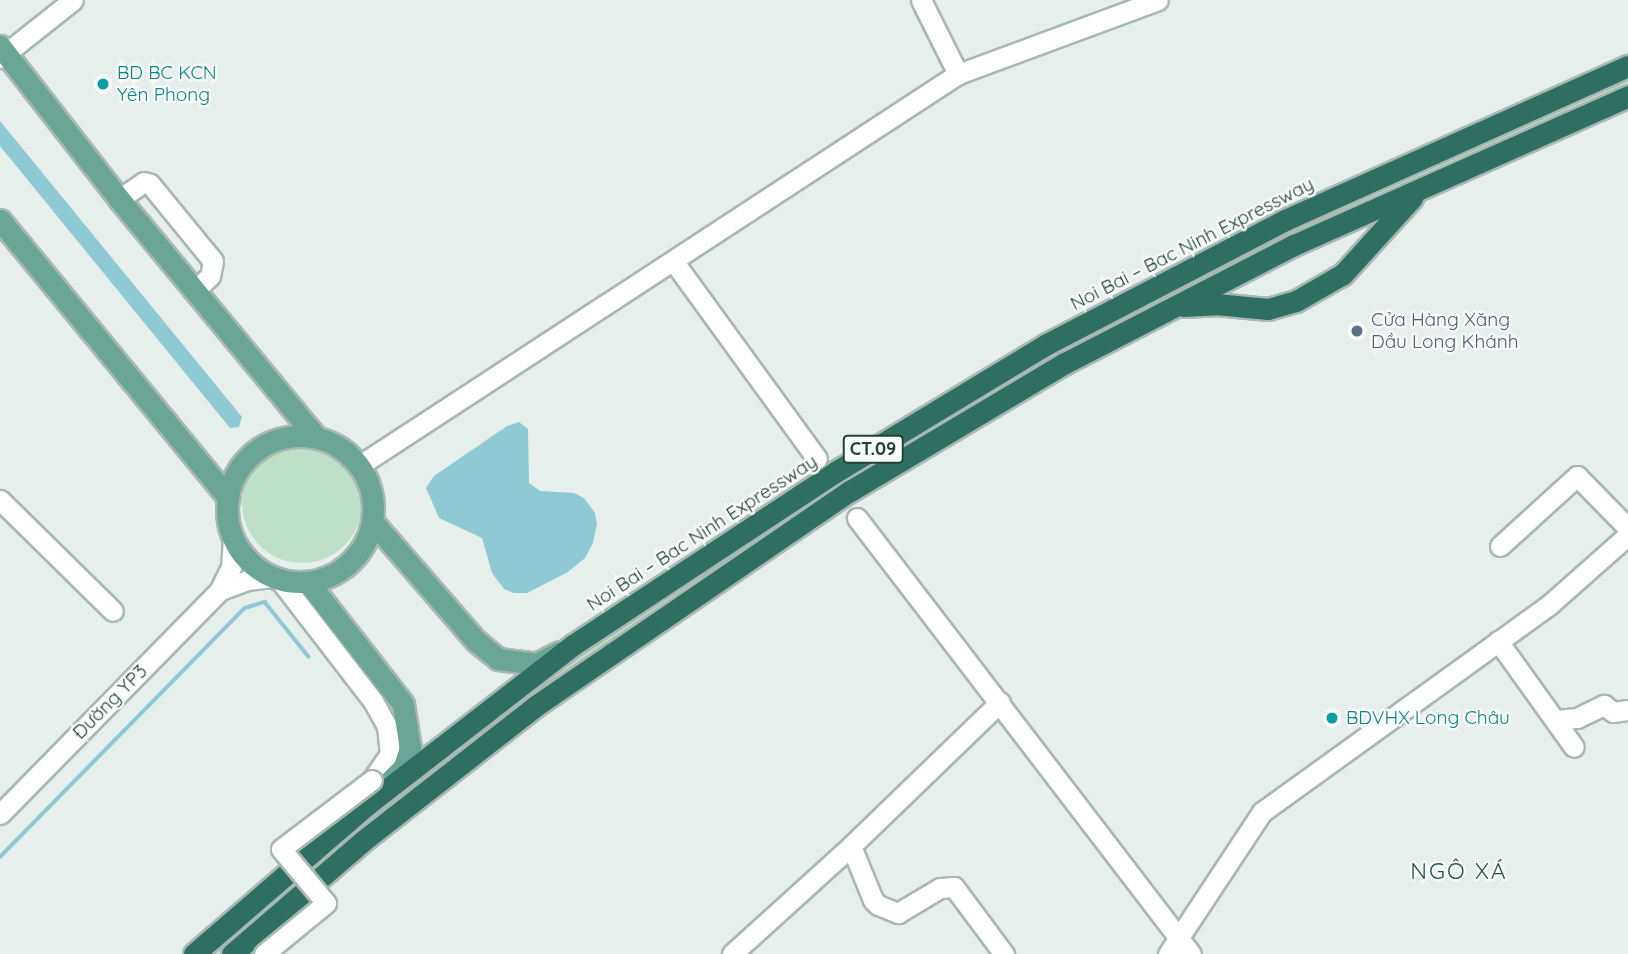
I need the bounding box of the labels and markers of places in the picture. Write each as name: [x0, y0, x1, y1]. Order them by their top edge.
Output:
place label: BD BC KCN Yên Phong: [117, 62, 217, 106]
marker: BD BC KCN Yên Phong: [95, 76, 111, 92]
place label: Cửa Hàng Xăng Dầu Long Khánh: [1371, 309, 1518, 353]
marker: Cửa Hàng Xăng Dầu Long Khánh: [1349, 323, 1365, 339]
place label: BDVHX Long Châu: [1346, 707, 1510, 729]
marker: BDVHX Long Châu: [1324, 710, 1340, 726]

